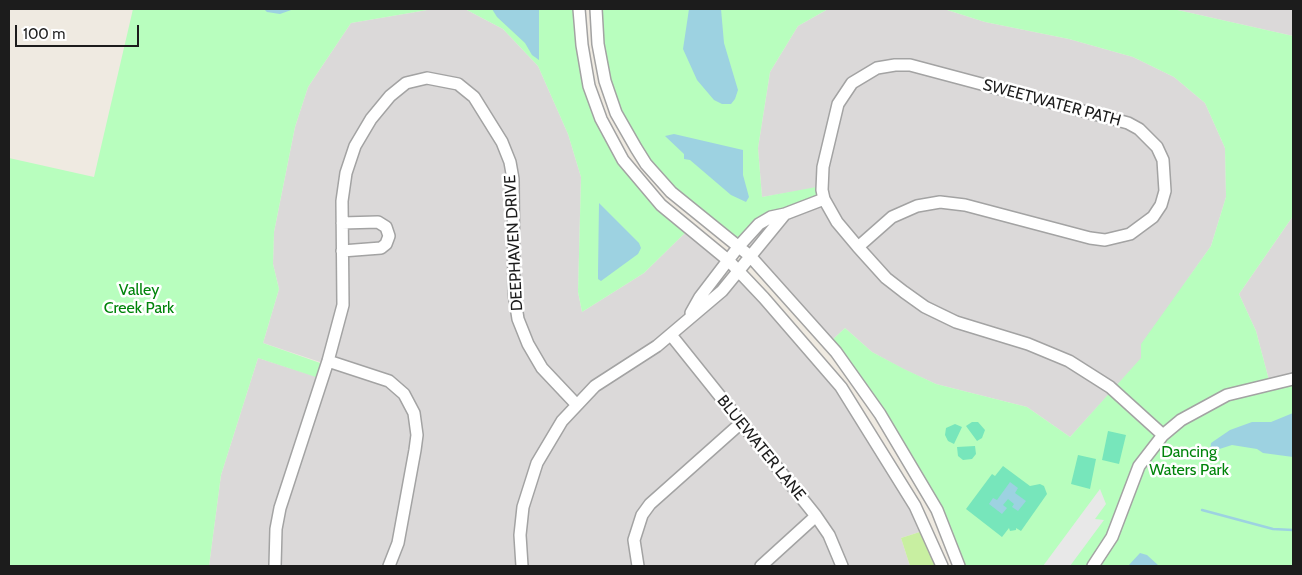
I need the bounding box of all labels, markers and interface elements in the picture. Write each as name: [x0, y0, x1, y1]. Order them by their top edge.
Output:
scale bar: [18, 15, 141, 47]
text: 100 m: [23, 25, 65, 43]
street label: SWEETWATER PATH: [981, 75, 1123, 131]
street label: DEEPHAVEN DRIVE: [501, 174, 527, 312]
park label: Valley Creek Park: [104, 280, 174, 318]
street label: BLUEWATER LANE: [713, 391, 809, 505]
park label: Dancing Waters Park: [1149, 442, 1229, 480]

